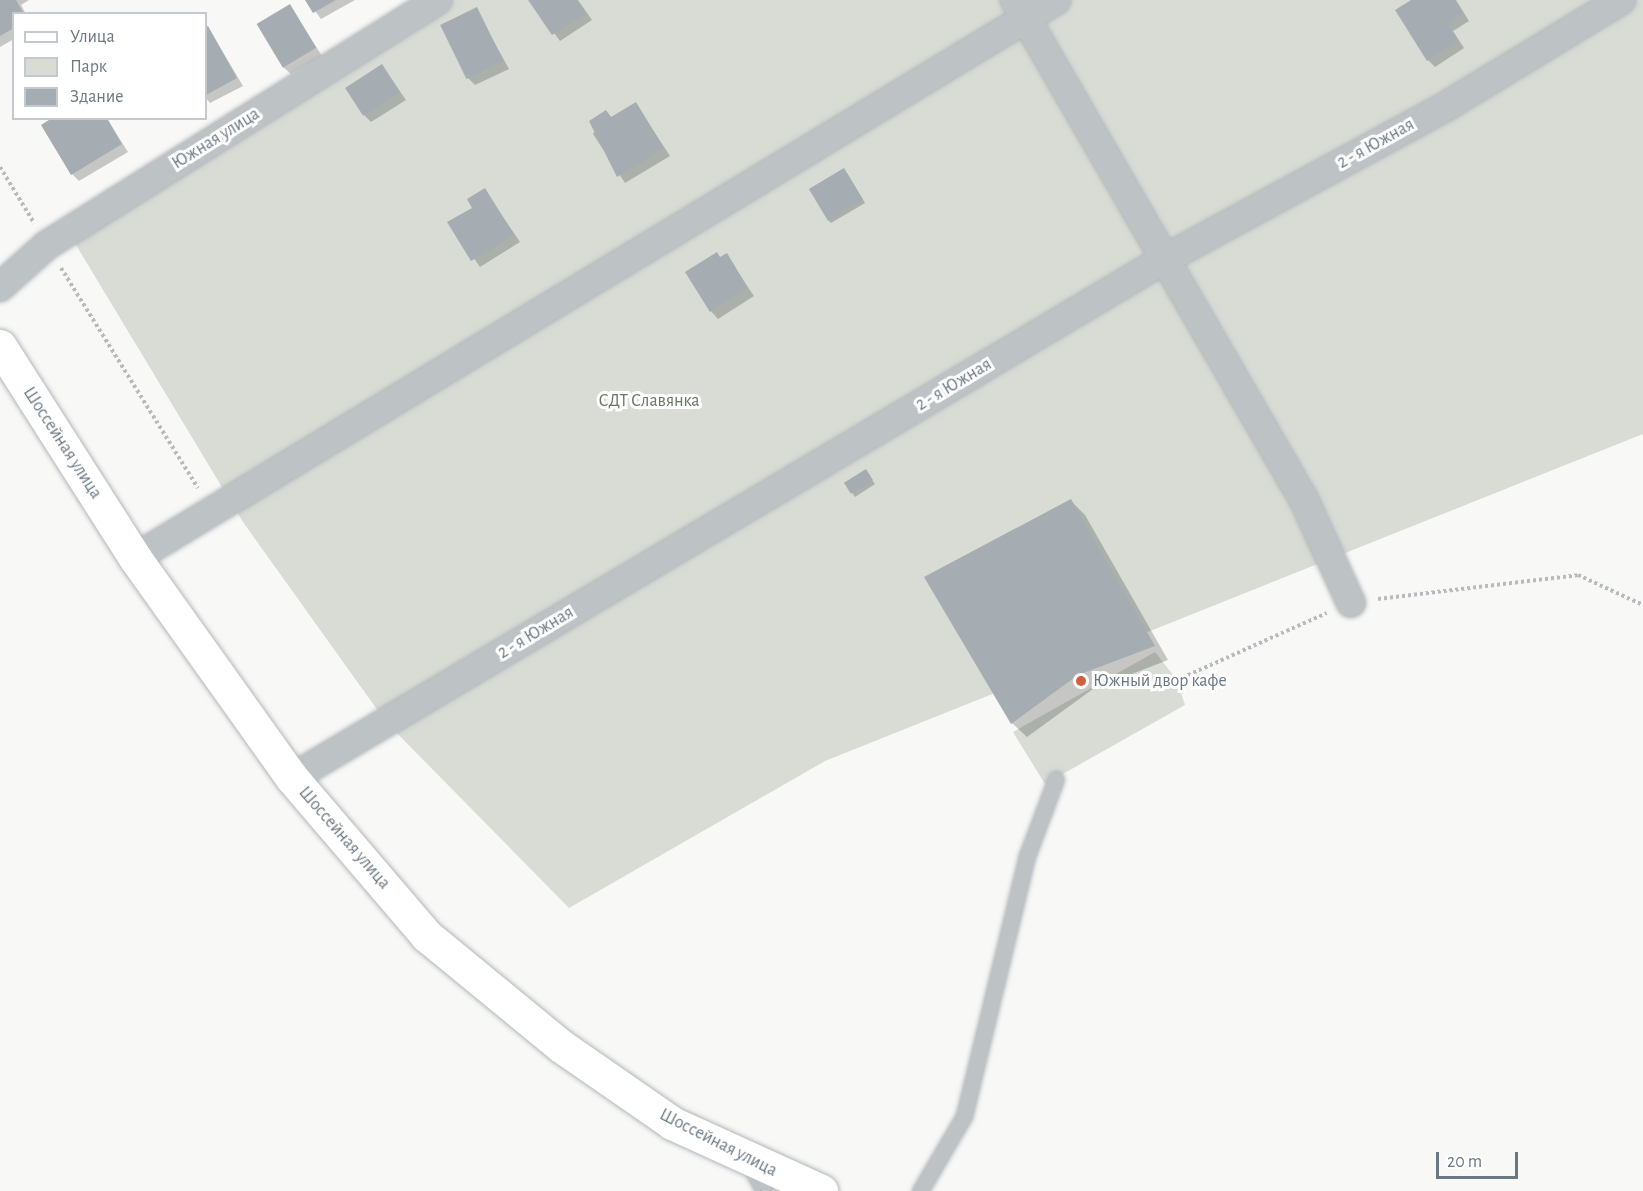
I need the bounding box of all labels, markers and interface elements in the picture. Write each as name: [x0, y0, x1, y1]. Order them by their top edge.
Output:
legend: [12, 12, 207, 120]
text: Улица: [70, 28, 115, 46]
text: Парк: [70, 58, 107, 76]
text: Здание: [70, 88, 124, 106]
street label: Южная улица: [168, 104, 264, 174]
street label: 2 - я Южная: [1334, 114, 1418, 174]
street label: 2 - я Южная: [912, 354, 996, 416]
street label: Шоссейная улица: [18, 383, 106, 503]
park label: СДТ Славянка: [598, 390, 700, 412]
street label: 2 - я Южная: [494, 602, 578, 664]
place label: Южный двор кафе: [1093, 670, 1227, 692]
marker: Южный двор кафе: [1074, 674, 1088, 688]
street label: Шоссейная улица: [293, 782, 395, 894]
street label: Шоссейная улица: [656, 1104, 780, 1182]
scale bar: [1439, 1140, 1522, 1178]
text: 20 m: [1447, 1153, 1482, 1171]

